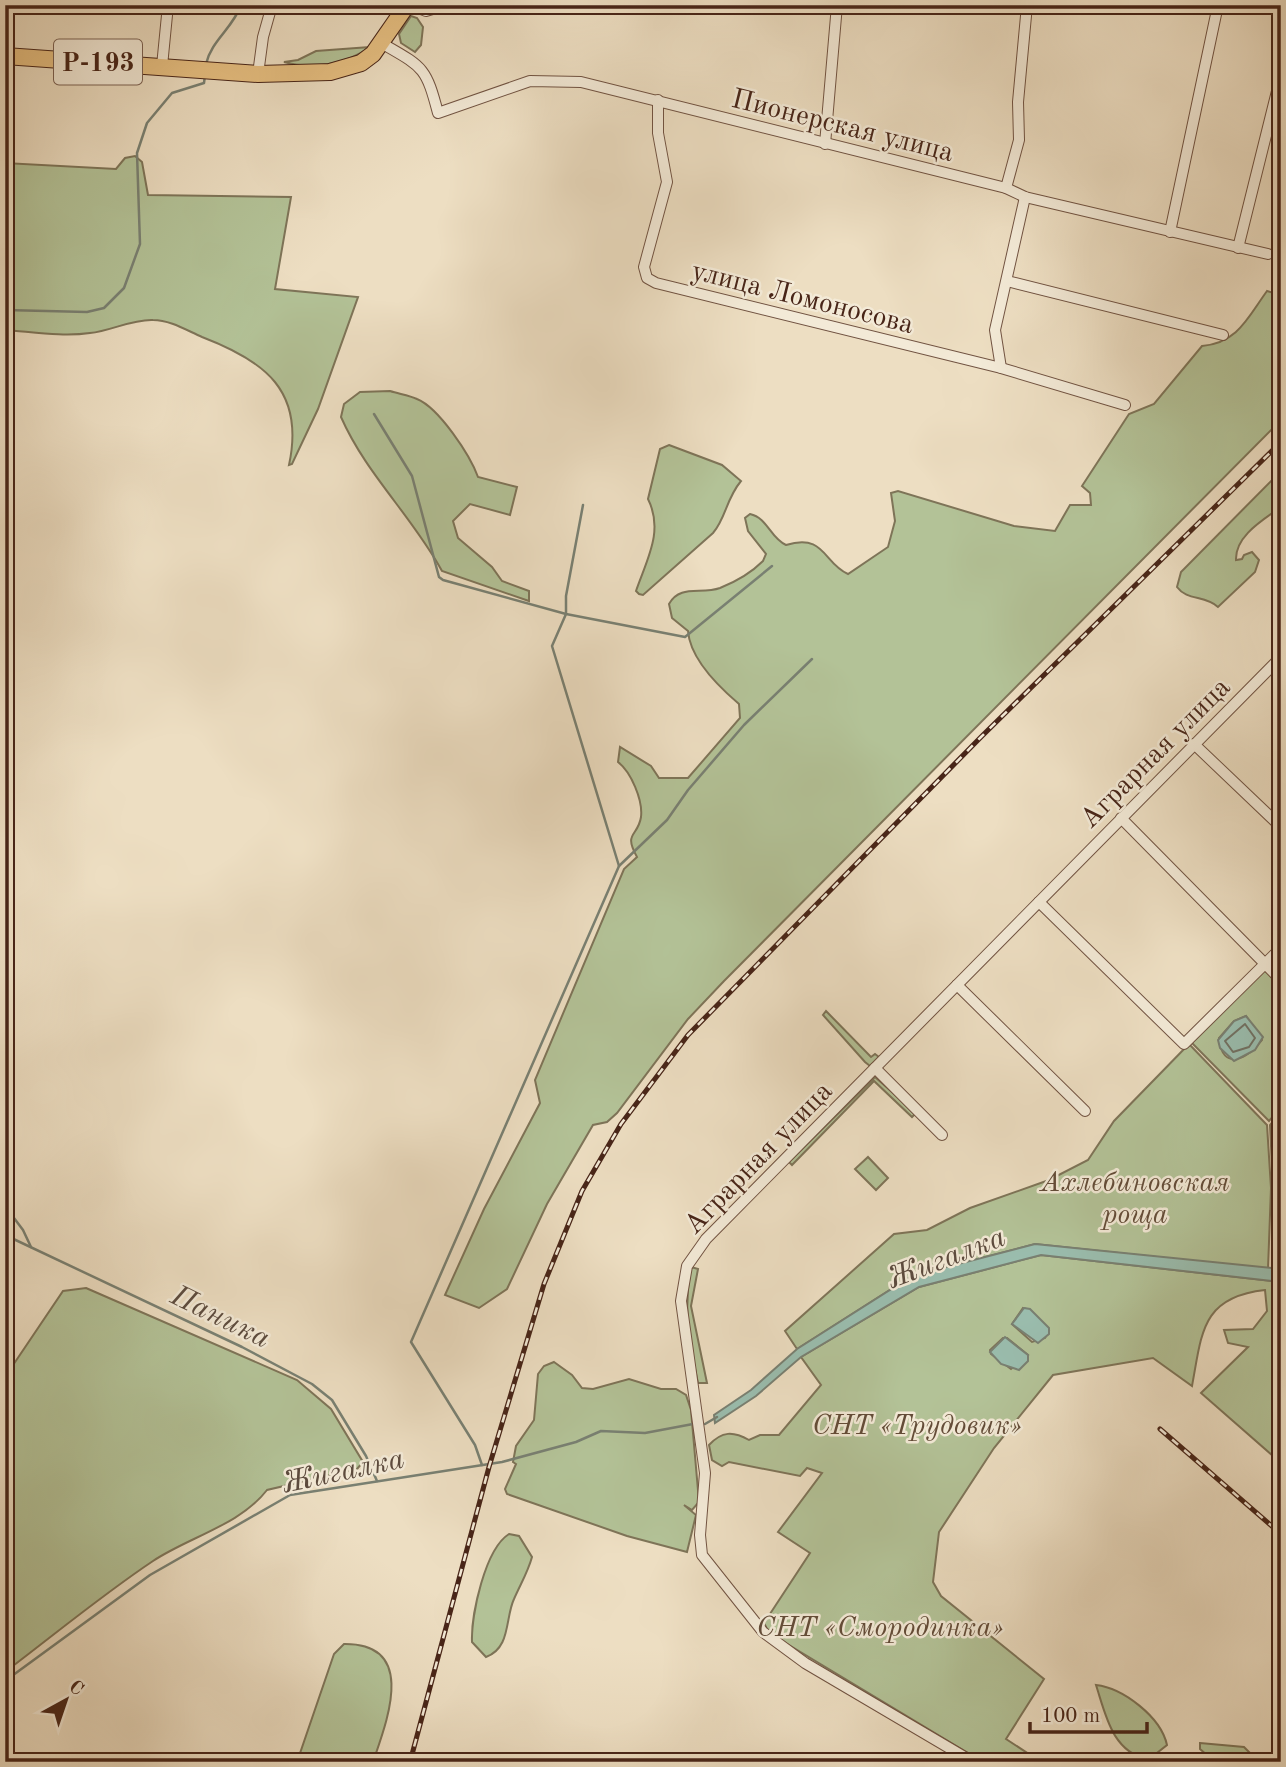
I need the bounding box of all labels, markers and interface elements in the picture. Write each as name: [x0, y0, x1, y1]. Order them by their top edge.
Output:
road number: Р-193: [54, 40, 142, 85]
street label: Пионерская улица: [728, 86, 956, 168]
street label: улица Ломоносова: [688, 258, 916, 340]
street label: Аграрная улица: [1076, 674, 1237, 835]
street label: Аграрная улица: [680, 1077, 839, 1241]
park label: Ахлебиновская роща: [1038, 1170, 1230, 1230]
water label: Жигалка: [883, 1223, 1010, 1295]
water label: Паника: [165, 1281, 275, 1355]
park label: СНТ «Трудовик»: [812, 1413, 1022, 1441]
water label: Жигалка: [280, 1444, 407, 1500]
park label: СНТ «Смородинка»: [756, 1615, 1004, 1643]
north arrow: [32, 1666, 102, 1736]
text: С: [64, 1678, 86, 1700]
scale bar: [1030, 1690, 1148, 1734]
text: 100 m: [1041, 1706, 1100, 1727]

